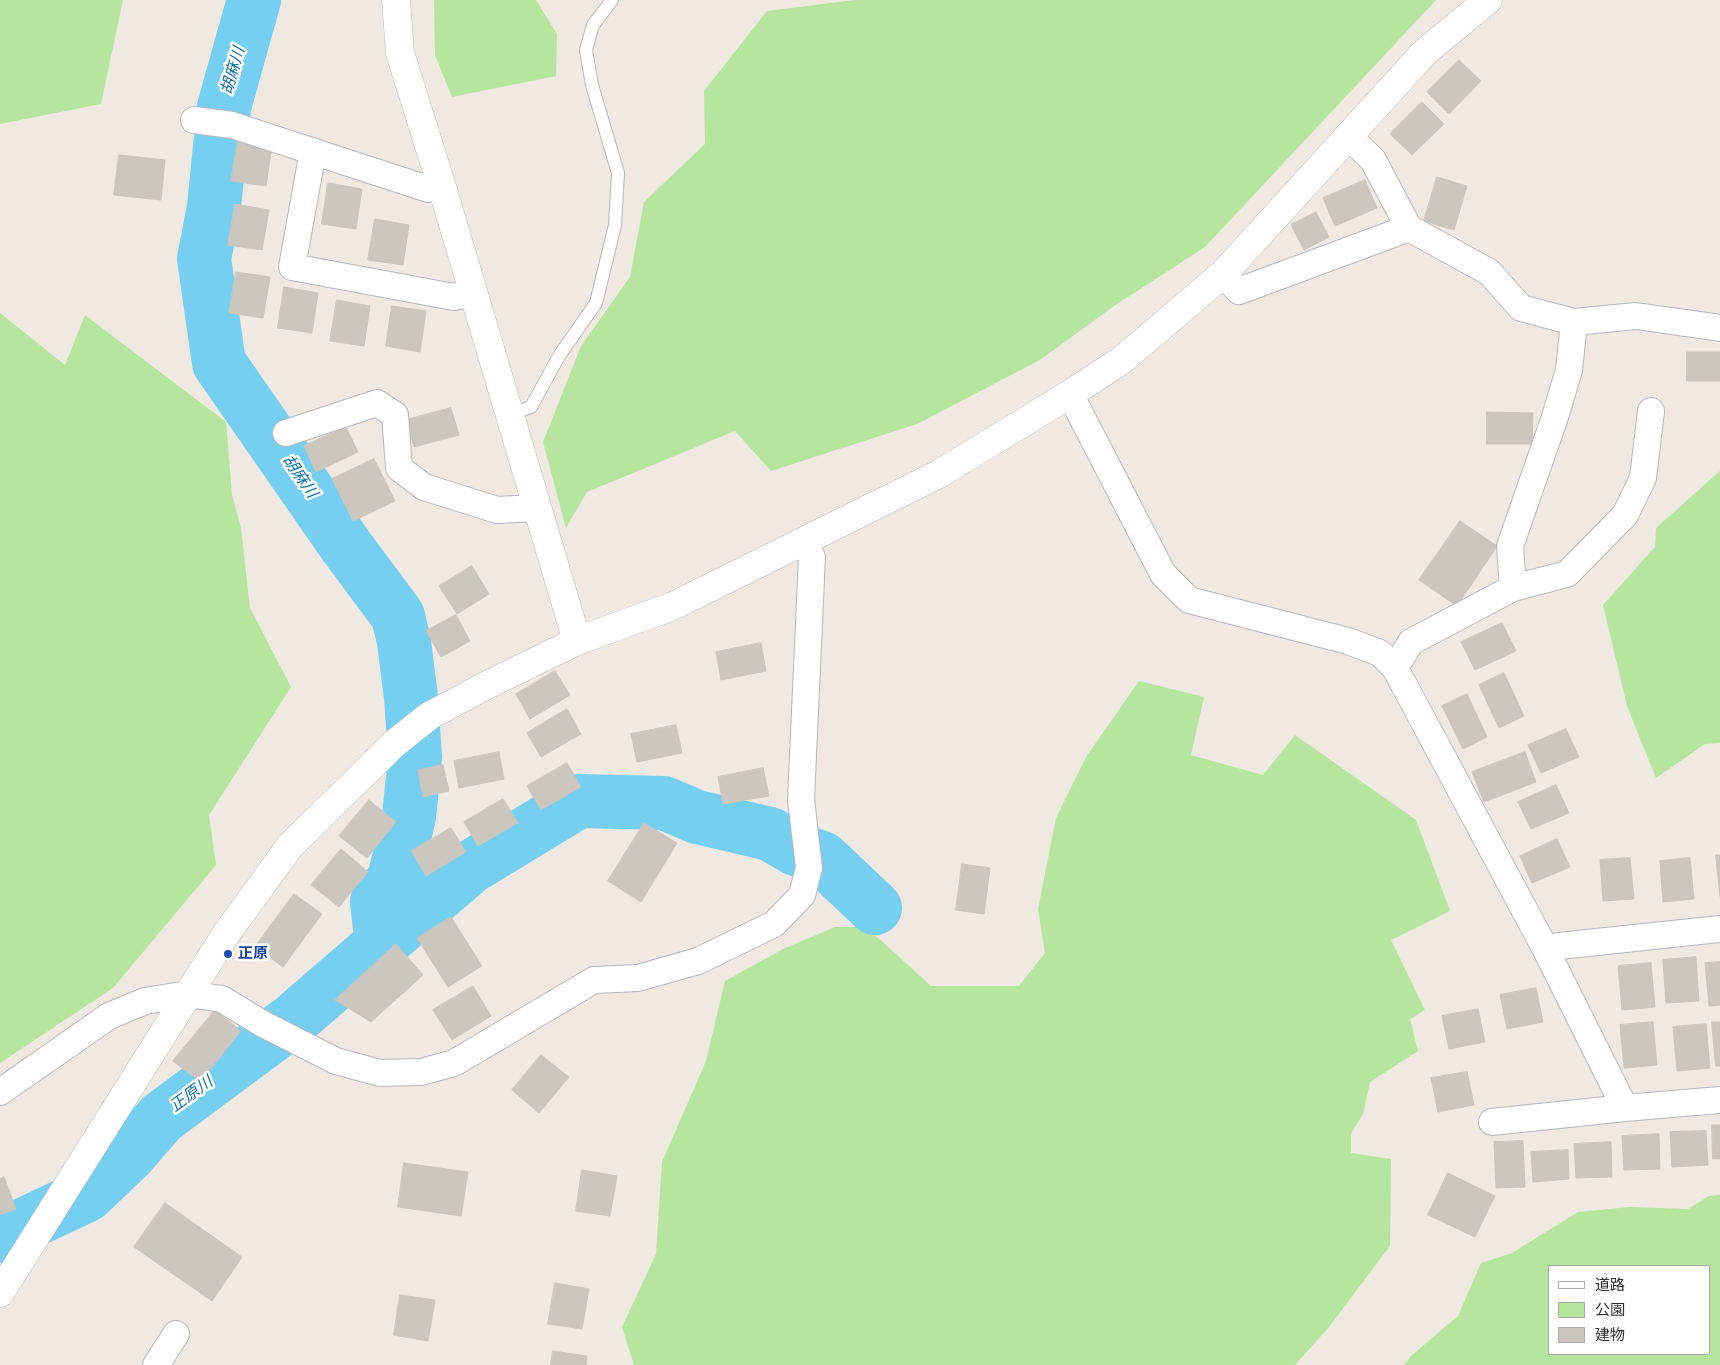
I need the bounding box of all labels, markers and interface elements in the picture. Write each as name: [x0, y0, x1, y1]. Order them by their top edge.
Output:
water label: 胡麻川: [218, 45, 250, 97]
water label: 胡麻川: [277, 452, 321, 502]
place label: 正原: [238, 945, 268, 963]
marker: 正原: [222, 948, 234, 960]
water label: 正原川: [167, 1073, 217, 1117]
legend: [1548, 1265, 1710, 1355]
text: 道路: [1595, 1274, 1625, 1296]
text: 公園: [1595, 1299, 1625, 1321]
text: 建物: [1595, 1324, 1625, 1346]

